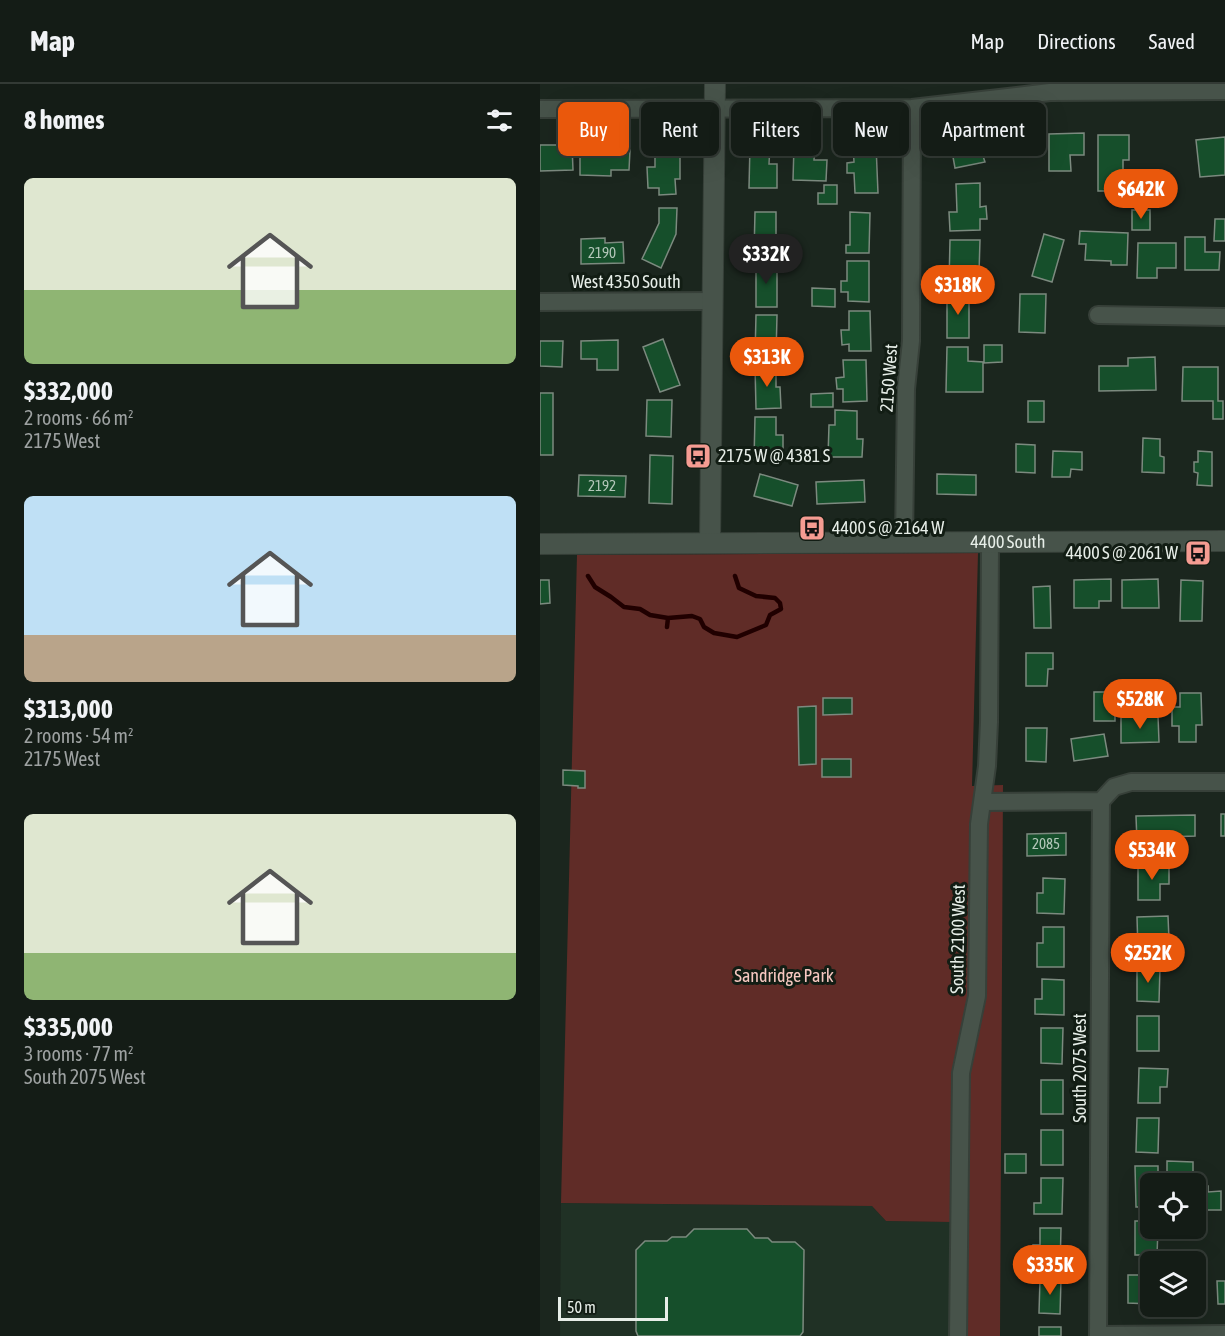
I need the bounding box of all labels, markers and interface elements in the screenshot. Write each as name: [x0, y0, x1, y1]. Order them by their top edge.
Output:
text: Map: [30, 25, 75, 57]
text: Map: [970, 29, 1004, 53]
text: Directions: [1037, 29, 1116, 53]
text: Saved: [1149, 29, 1195, 53]
chip: Buy: [558, 102, 629, 156]
chip: Rent: [641, 102, 719, 156]
chip: Filters: [731, 102, 821, 156]
chip: New: [833, 102, 909, 156]
chip: Apartment: [921, 102, 1046, 156]
icon: filters: [483, 104, 516, 137]
text: 8 homes: [24, 105, 104, 135]
pin: $642K: [1099, 169, 1183, 220]
text: $642K: [1118, 177, 1164, 200]
icon: home: [216, 217, 324, 325]
pin: $332K: [724, 234, 808, 285]
text: $332K: [743, 242, 789, 265]
house number: 2190: [588, 244, 616, 261]
pin: $318K: [916, 265, 1000, 316]
street label: West 4350 South: [571, 271, 681, 292]
text: $318K: [935, 273, 981, 296]
pin: $313K: [725, 337, 809, 388]
street label: 2150 West: [876, 343, 901, 413]
text: $313K: [744, 345, 790, 368]
text: $332,000: [24, 376, 113, 406]
text: 2 rooms · 66 m²: [24, 406, 134, 429]
text: 2175 West: [24, 429, 100, 452]
bus stop icon: 2175 W @ 4381 S: [683, 441, 713, 471]
place label: 2175 W @ 4381 S: [718, 445, 831, 466]
house number: 2192: [588, 477, 616, 494]
bus stop icon: 4400 S @ 2164 W: [797, 513, 827, 543]
place label: 4400 S @ 2164 W: [832, 517, 944, 538]
street label: 4400 South: [970, 531, 1046, 552]
icon: home: [216, 535, 324, 643]
bus stop icon: 4400 S @ 2061 W: [1183, 538, 1213, 568]
place label: 4400 S @ 2061 W: [1066, 542, 1178, 563]
pin: $528K: [1098, 679, 1182, 730]
text: $528K: [1117, 687, 1163, 710]
text: $313,000: [24, 694, 113, 724]
text: 2 rooms · 54 m²: [24, 724, 134, 747]
text: 2175 West: [24, 747, 100, 770]
pin: $534K: [1110, 830, 1194, 881]
house number: 2085: [1032, 835, 1060, 852]
text: $534K: [1129, 838, 1175, 861]
icon: home: [216, 853, 324, 961]
street label: South 2100 West: [946, 884, 969, 994]
pin: $252K: [1106, 933, 1190, 984]
text: $252K: [1125, 941, 1171, 964]
park label: Sandridge Park: [734, 965, 834, 986]
text: $335,000: [24, 1012, 113, 1042]
street label: South 2075 West: [1069, 1013, 1090, 1123]
text: 3 rooms · 77 m²: [24, 1042, 134, 1065]
text: South 2075 West: [24, 1065, 146, 1088]
map controls: [1140, 1173, 1206, 1317]
button: locate: [1140, 1173, 1206, 1239]
pin: $335K: [1008, 1245, 1092, 1296]
button: layers: [1140, 1251, 1206, 1317]
text: $335K: [1027, 1253, 1073, 1276]
scale bar: [558, 1294, 668, 1322]
text: 50 m: [567, 1298, 596, 1316]

